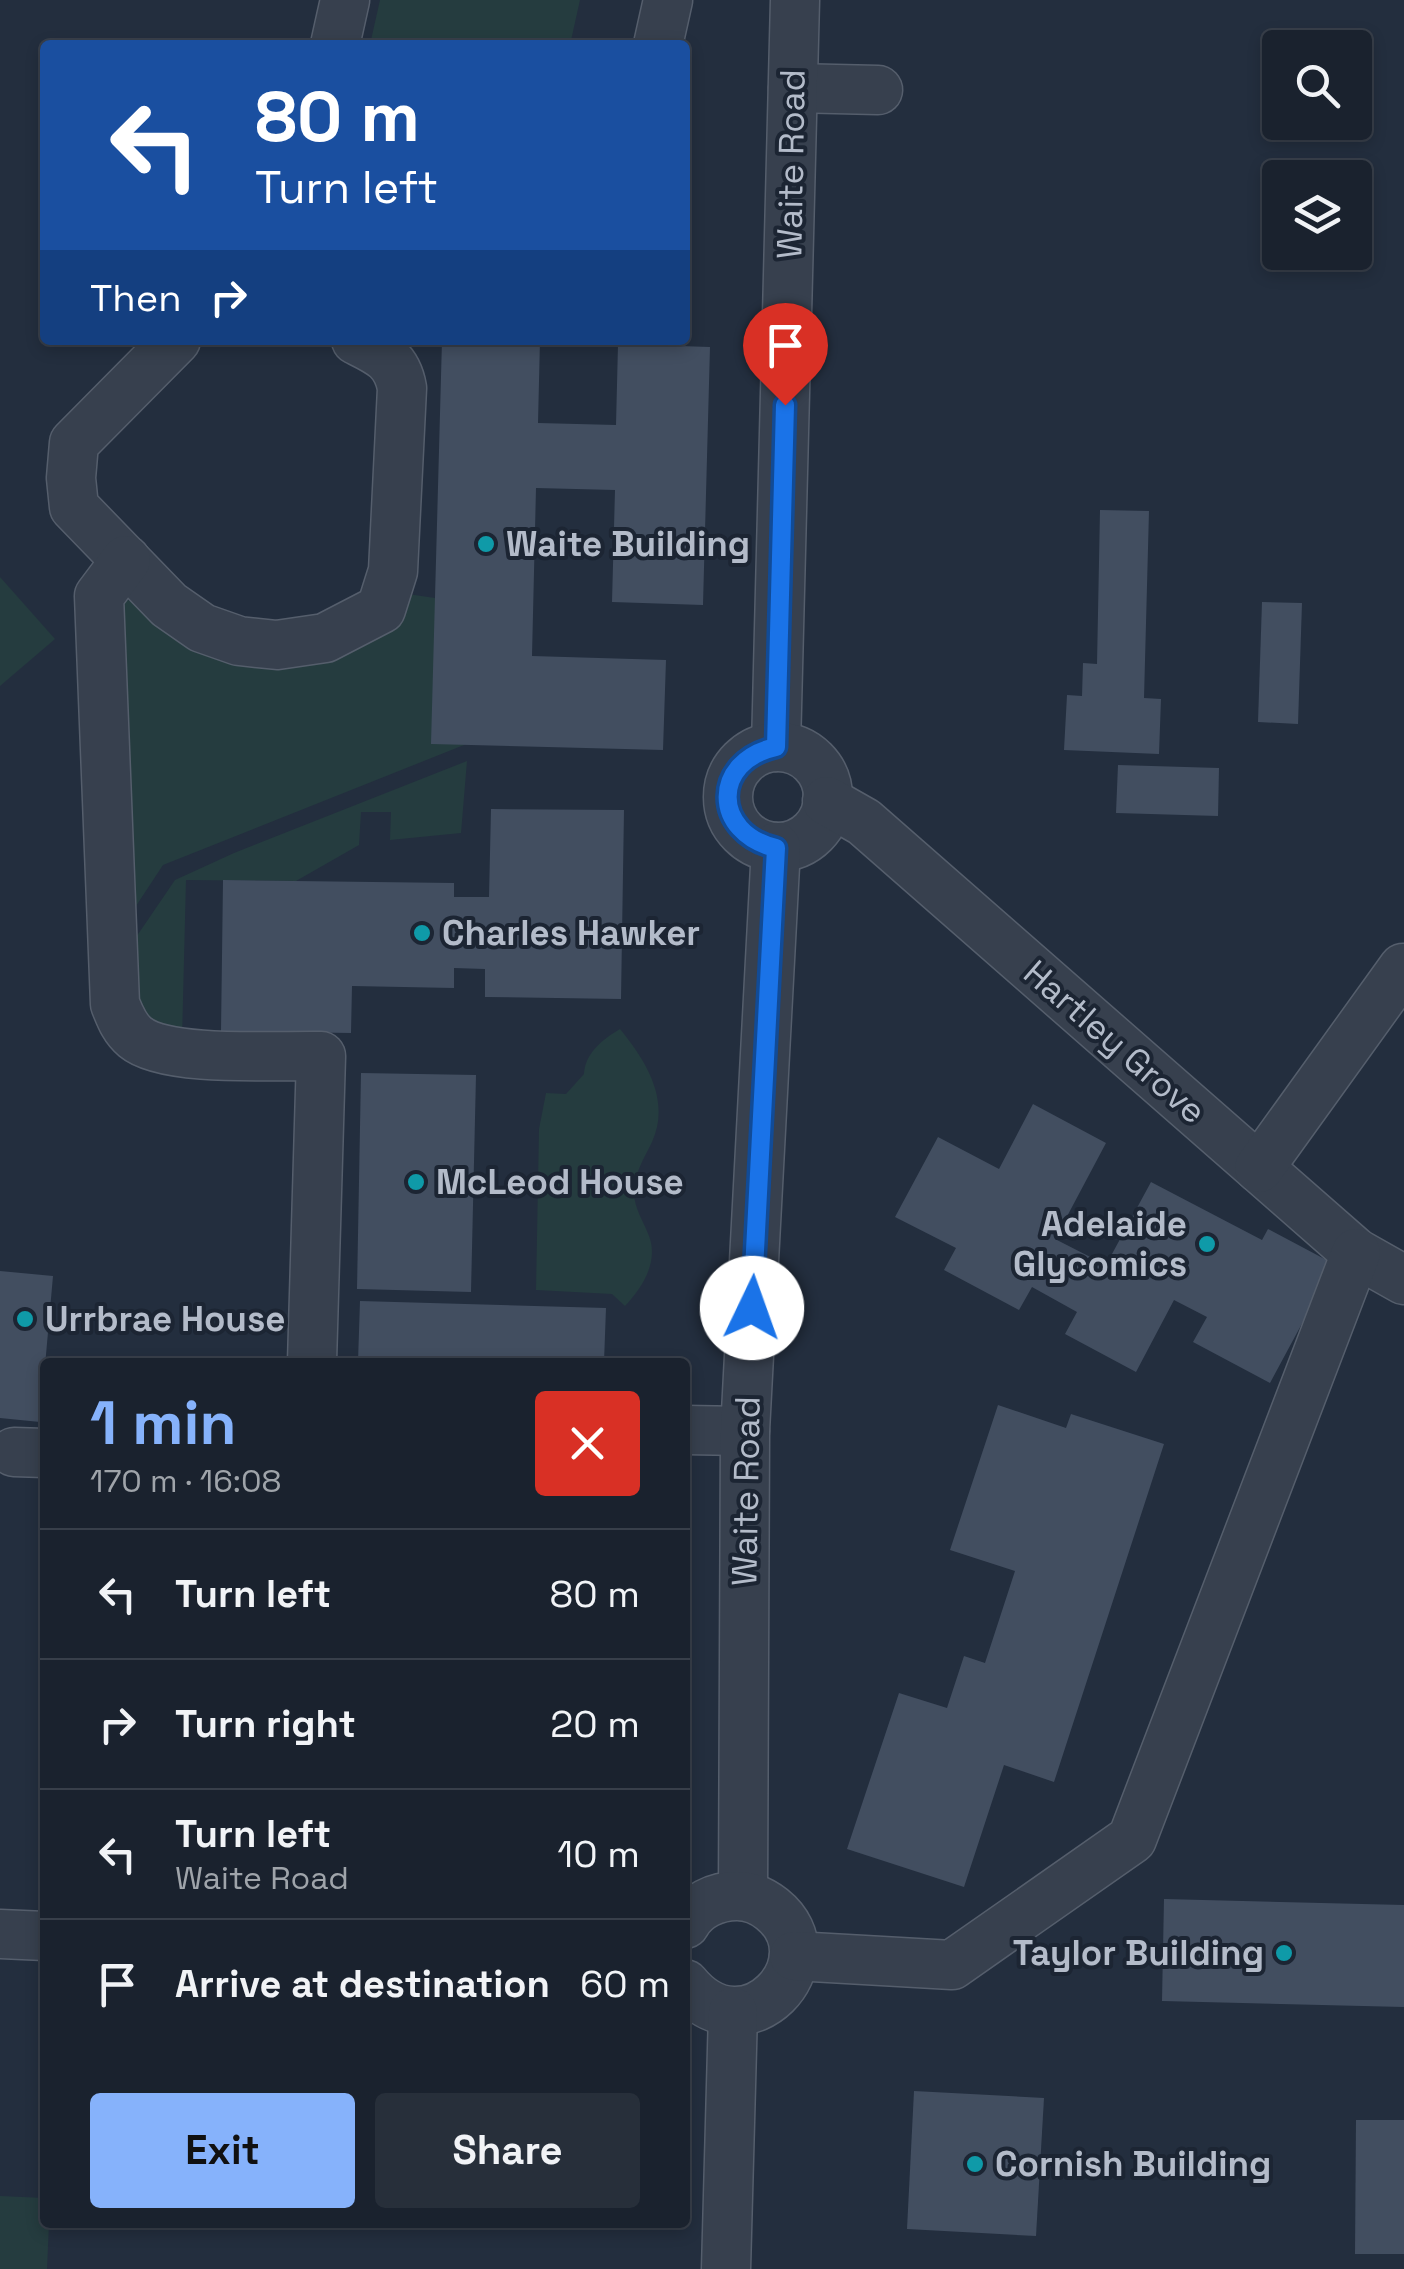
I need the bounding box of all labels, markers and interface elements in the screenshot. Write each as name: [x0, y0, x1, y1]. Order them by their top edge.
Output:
map controls: [1262, 30, 1372, 270]
button: search: [1262, 30, 1372, 140]
street label: Waite Road: [767, 69, 815, 259]
text: 80 m: [255, 72, 420, 161]
icon: left: [90, 80, 220, 210]
text: Turn left: [255, 159, 438, 216]
button: layers: [1262, 160, 1372, 270]
icon: right: [201, 270, 256, 325]
text: Then: [90, 274, 181, 322]
pin: [743, 303, 828, 406]
icon: arrive: [758, 318, 813, 373]
place label: Waite Building: [506, 522, 750, 566]
marker: Waite Building: [475, 533, 497, 555]
place label: Charles Hawker: [442, 911, 700, 955]
marker: Charles Hawker: [411, 922, 433, 944]
street label: Hartley Grove: [1015, 951, 1215, 1133]
place label: McLeod House: [436, 1160, 684, 1204]
marker: McLeod House: [405, 1171, 427, 1193]
place label: Adelaide Glycomics: [1013, 1202, 1187, 1286]
marker: Adelaide Glycomics: [1196, 1233, 1218, 1255]
position arrow: [700, 1256, 804, 1360]
place label: Urrbrae House: [45, 1297, 285, 1341]
marker: Urrbrae House: [14, 1308, 36, 1330]
text: 1 min: [90, 1385, 237, 1462]
button: close: [535, 1391, 640, 1496]
street label: Waite Road: [722, 1396, 770, 1586]
text: 170 m · 16:08: [90, 1461, 281, 1501]
icon: left: [90, 1567, 145, 1622]
text: Turn left: [175, 1570, 331, 1618]
text: 80 m: [550, 1570, 640, 1618]
icon: right: [90, 1697, 145, 1752]
text: Turn right: [175, 1700, 356, 1748]
text: 20 m: [550, 1700, 640, 1748]
text: Turn left: [175, 1810, 331, 1858]
icon: left: [90, 1827, 145, 1882]
text: 10 m: [557, 1830, 640, 1878]
text: Waite Road: [175, 1858, 349, 1898]
place label: Taylor Building: [1013, 1931, 1264, 1975]
marker: Taylor Building: [1273, 1942, 1295, 1964]
icon: arrive: [90, 1957, 145, 2012]
text: Arrive at destination: [175, 1960, 550, 2008]
text: 60 m: [580, 1960, 670, 2008]
button: Exit: [90, 2093, 355, 2208]
button: Share: [375, 2093, 640, 2208]
place label: Cornish Building: [995, 2142, 1271, 2186]
marker: Cornish Building: [964, 2153, 986, 2175]

